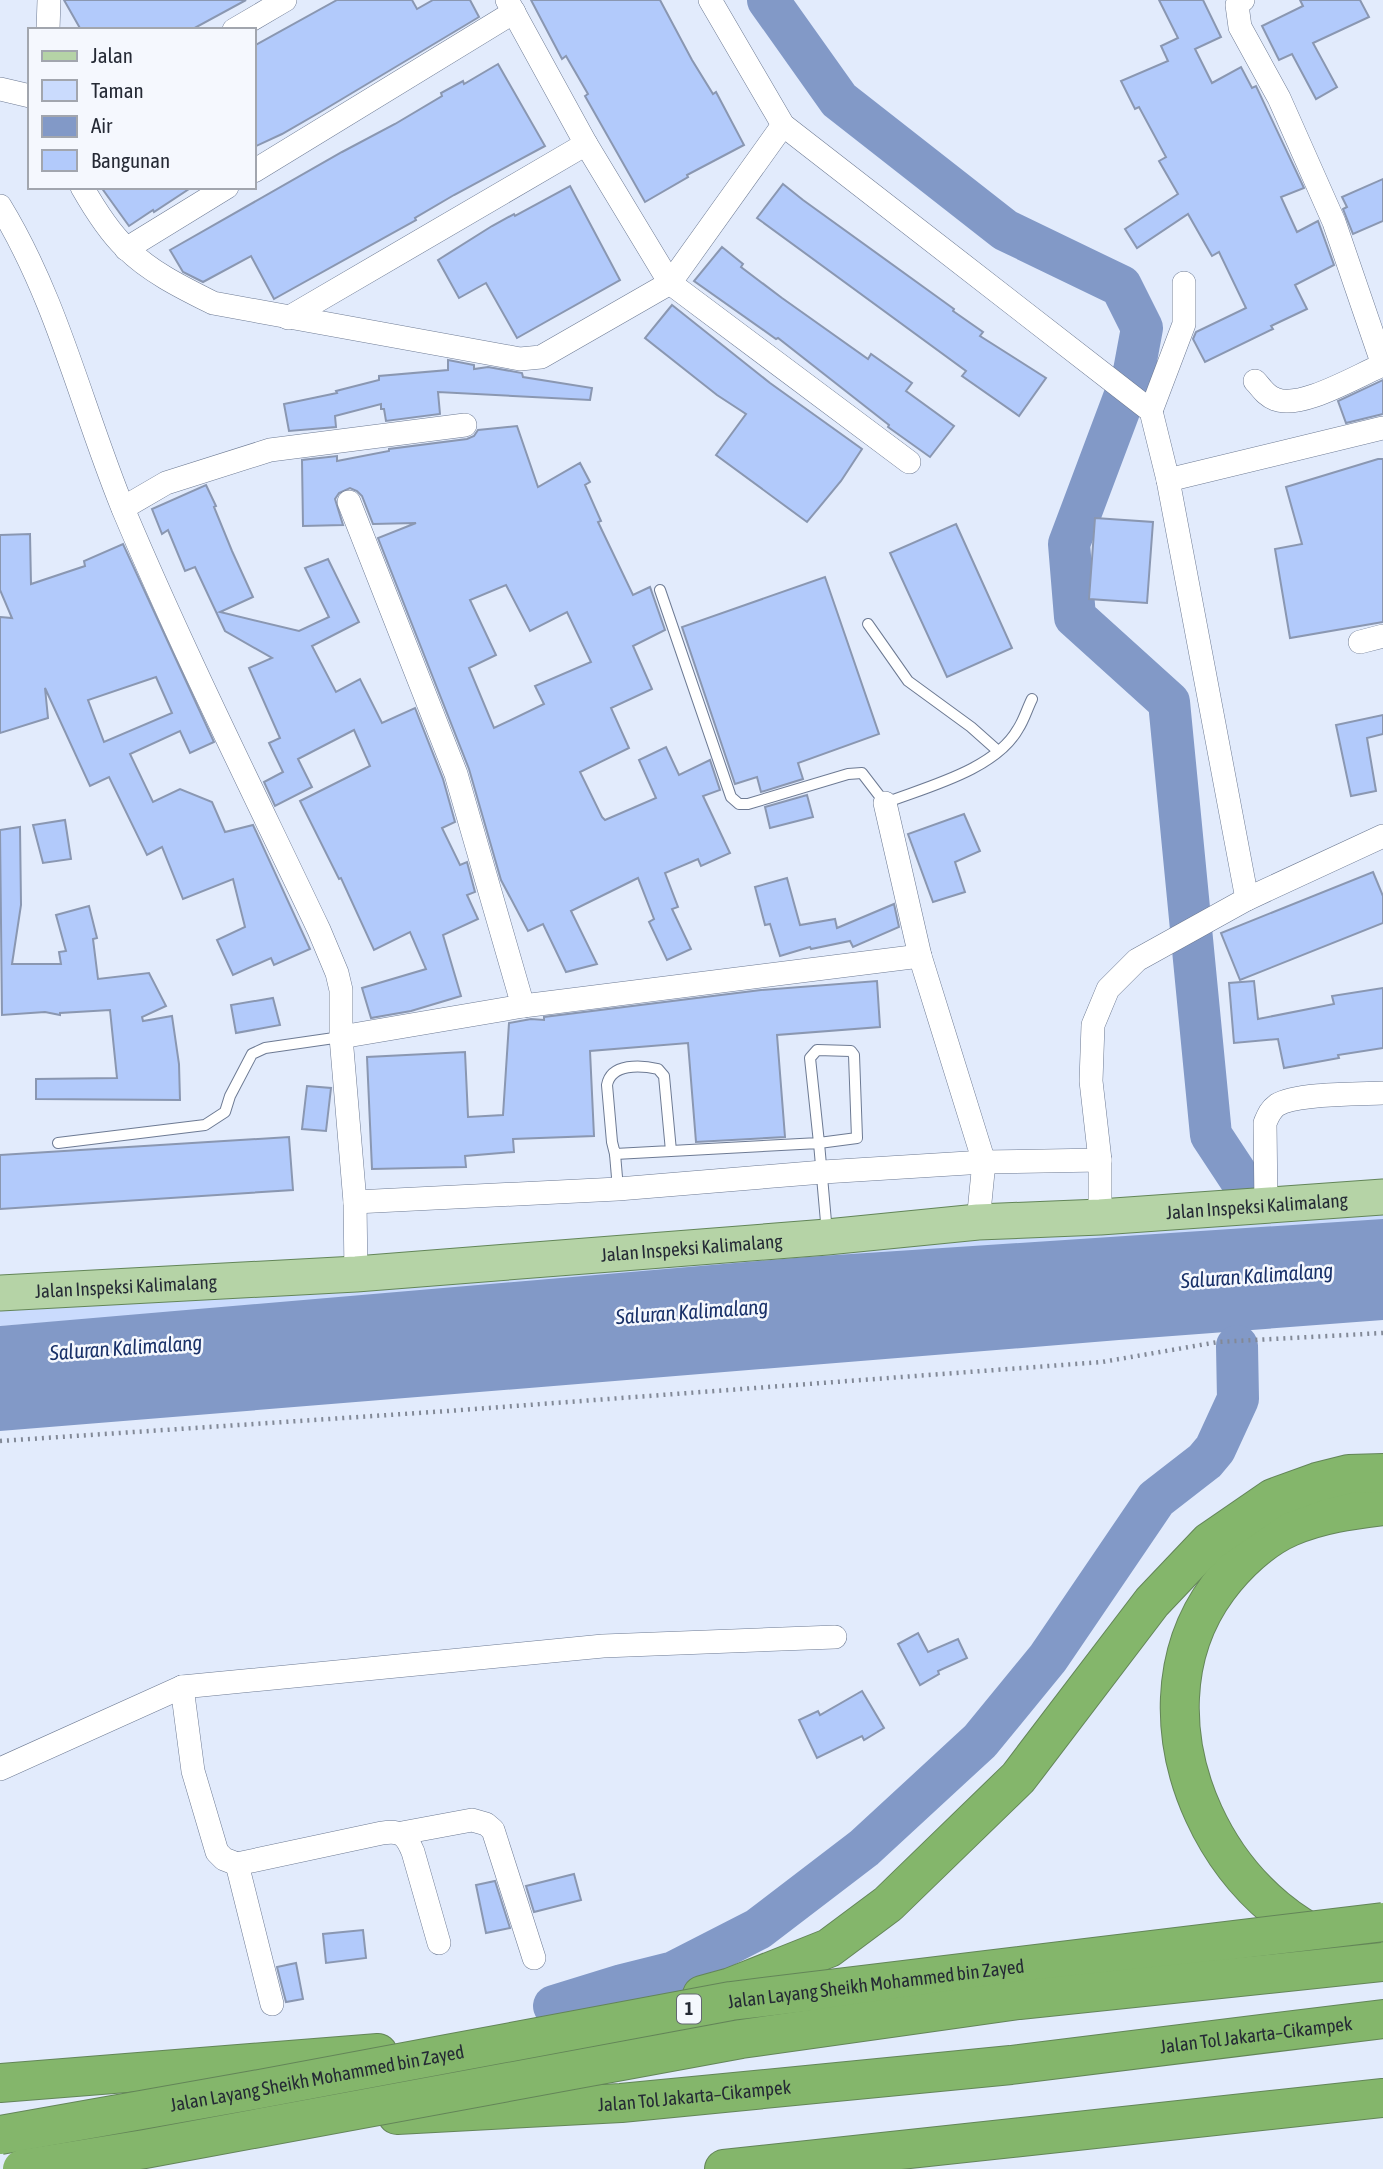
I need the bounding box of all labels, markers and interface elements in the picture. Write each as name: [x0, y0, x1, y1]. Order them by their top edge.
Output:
legend: [28, 28, 256, 189]
text: Jalan: [91, 43, 133, 67]
text: Taman: [91, 78, 144, 102]
text: Air: [91, 113, 113, 137]
text: Bangunan: [91, 148, 170, 172]
street label: Jalan Inspeksi Kalimalang: [1165, 1188, 1349, 1223]
street label: Jalan Inspeksi Kalimalang: [600, 1229, 784, 1266]
water label: Saluran Kalimalang: [1179, 1258, 1334, 1292]
street label: Jalan Inspeksi Kalimalang: [34, 1270, 218, 1302]
water label: Saluran Kalimalang: [614, 1294, 769, 1328]
water label: Saluran Kalimalang: [48, 1330, 203, 1364]
street label: Jalan Layang Sheikh Mohammed bin Zayed: [725, 1955, 1025, 2012]
road number: 1: [677, 1994, 701, 2024]
street label: Jalan Tol Jakarta–Cikampek: [1158, 2012, 1354, 2058]
street label: Jalan Layang Sheikh Mohammed bin Zayed: [168, 2040, 466, 2116]
street label: Jalan Tol Jakarta–Cikampek: [597, 2075, 792, 2115]

